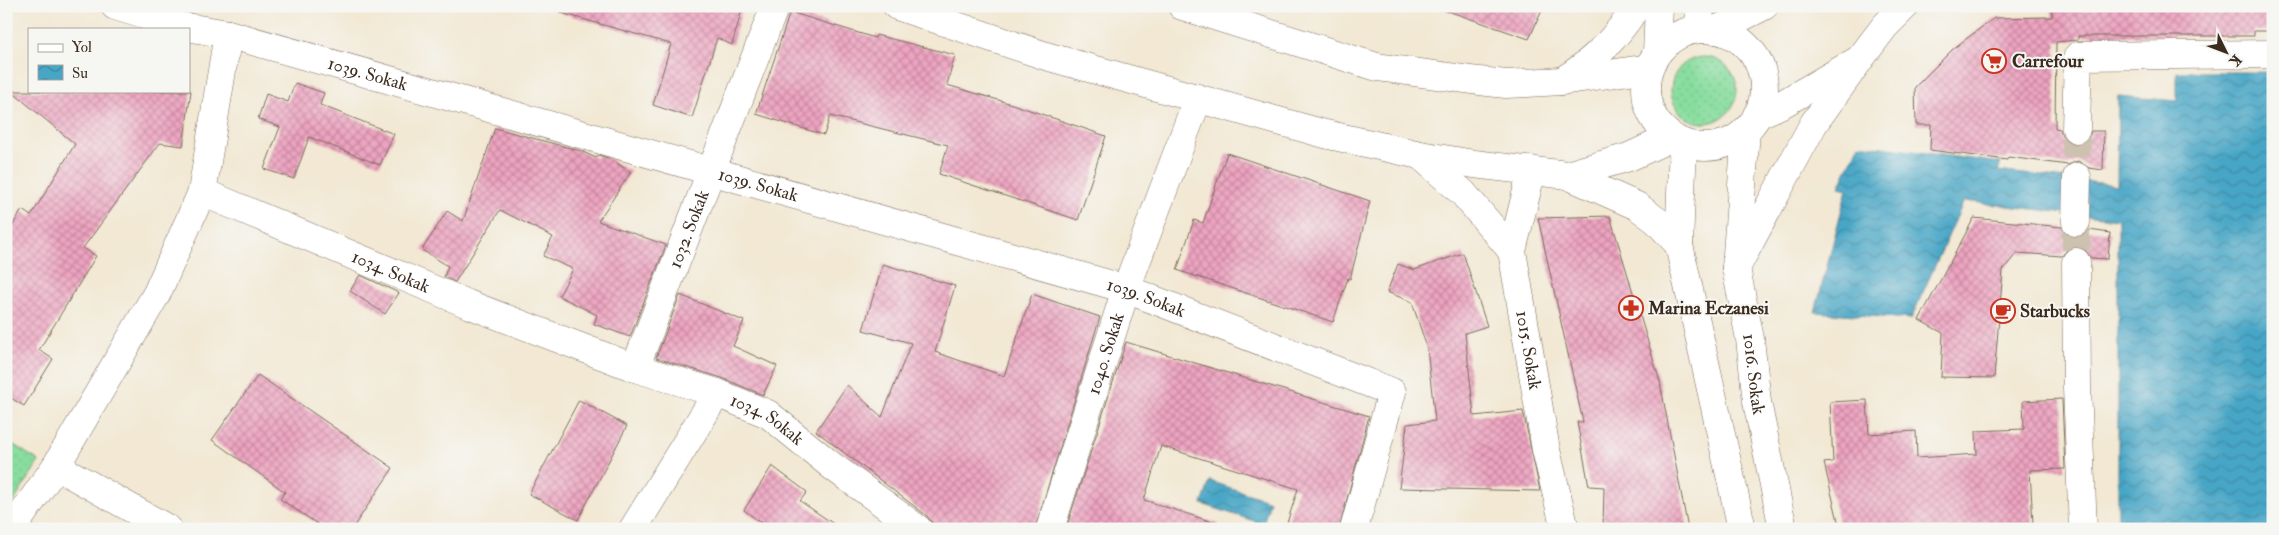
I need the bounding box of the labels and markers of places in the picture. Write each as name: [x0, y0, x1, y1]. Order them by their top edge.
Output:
supermarket icon: Carrefour: [1981, 48, 2007, 74]
place label: Carrefour: [2012, 50, 2084, 73]
pharmacy icon: Marina Eczanesi: [1618, 295, 1644, 321]
place label: Marina Eczanesi: [1647, 297, 1769, 320]
cafe icon: Starbucks: [1990, 298, 2016, 324]
place label: Starbucks: [2020, 300, 2090, 323]

